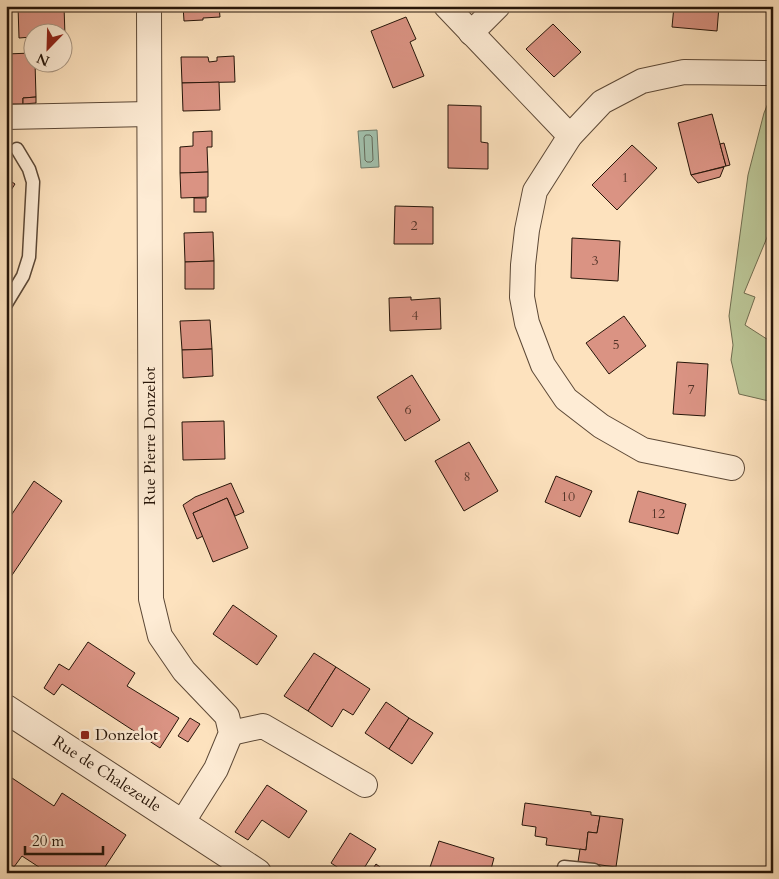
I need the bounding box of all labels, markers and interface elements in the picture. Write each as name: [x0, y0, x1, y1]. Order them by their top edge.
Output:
north arrow: [22, 22, 72, 72]
text: N: [34, 48, 52, 71]
house number: 1: [621, 168, 629, 187]
house number: 2: [410, 216, 418, 235]
house number: 3: [591, 251, 599, 270]
house number: 4: [411, 306, 419, 325]
house number: 5: [612, 335, 620, 354]
street label: Rue Pierre Donzelot: [139, 367, 161, 505]
house number: 7: [687, 380, 695, 399]
house number: 6: [404, 400, 412, 419]
house number: 8: [463, 467, 471, 486]
house number: 10: [561, 487, 575, 506]
house number: 12: [651, 504, 665, 523]
place label: Donzelot: [95, 724, 158, 746]
marker: Donzelot: [79, 729, 91, 741]
street label: Rue de Chalezeule: [48, 731, 166, 817]
scale bar: [25, 824, 102, 856]
text: 20 m: [32, 831, 64, 851]

